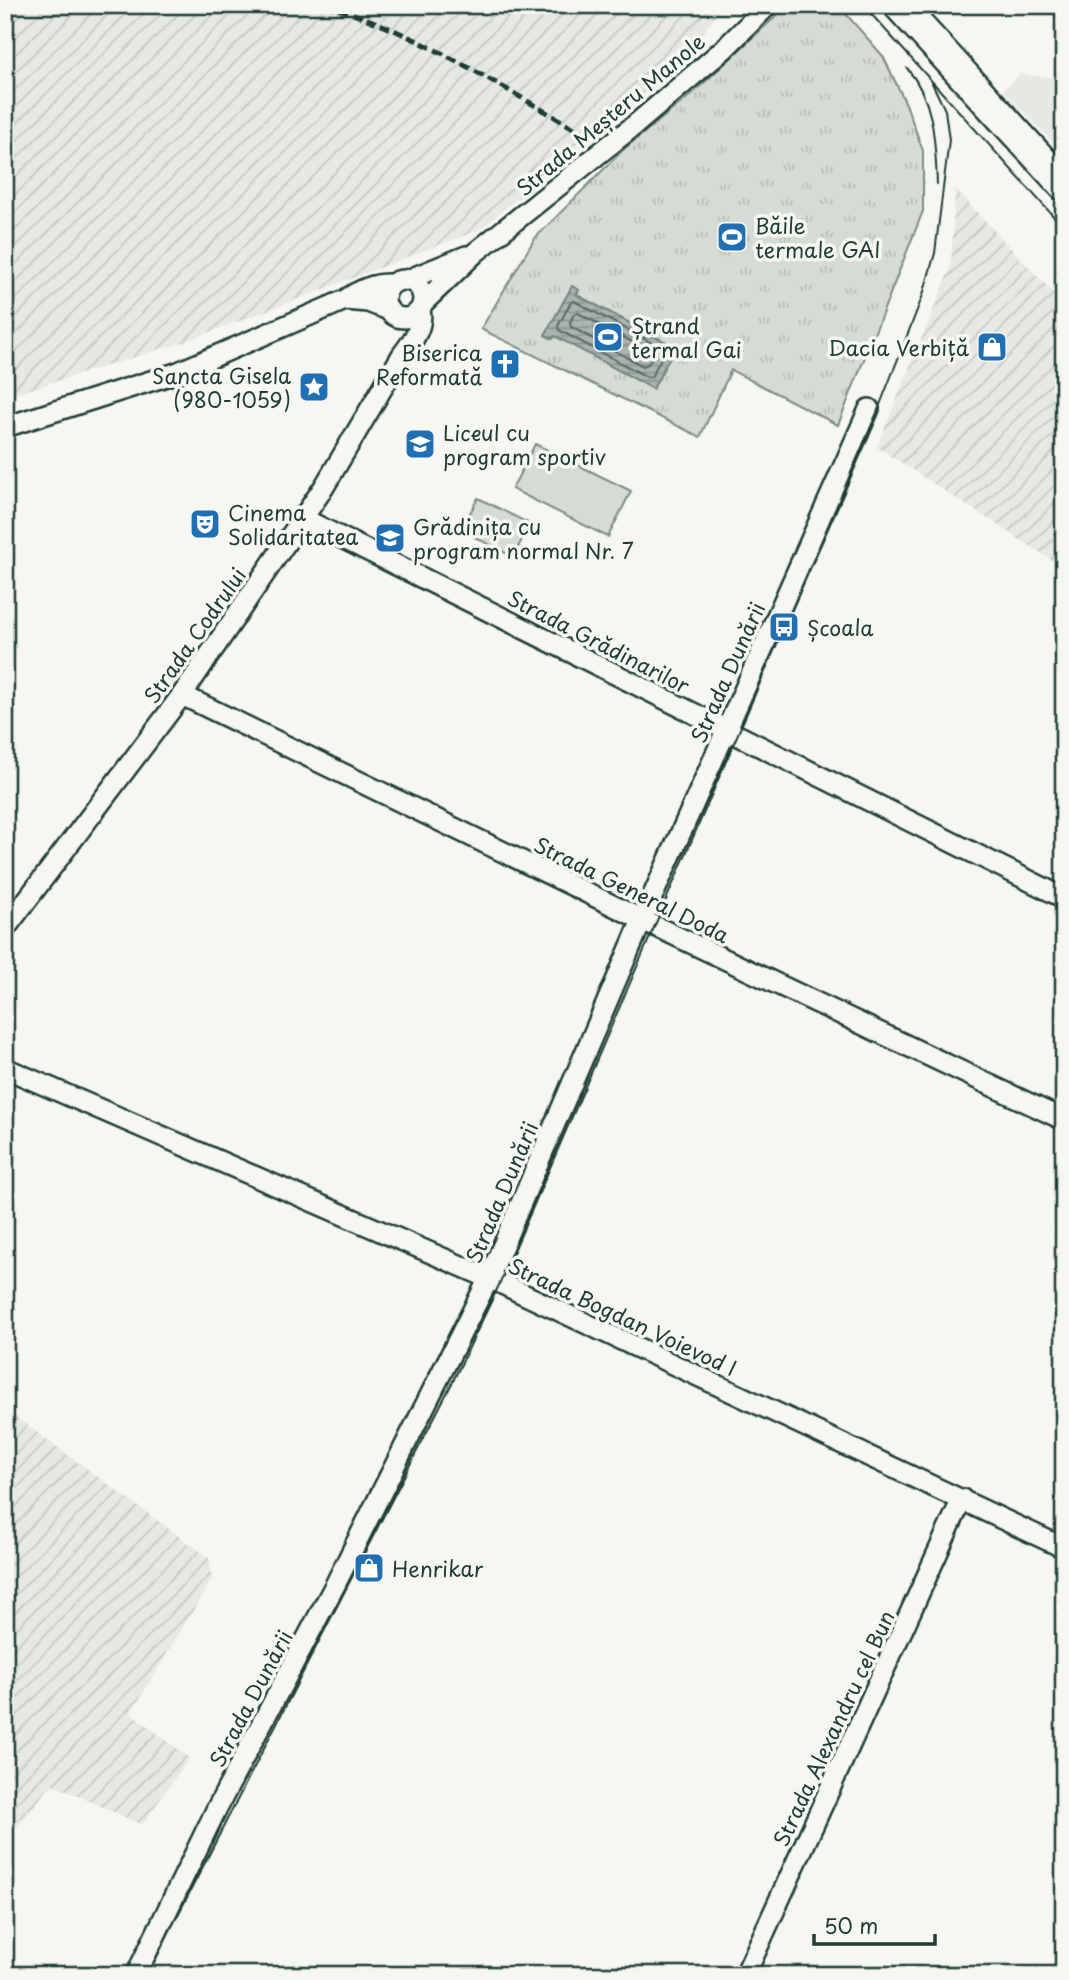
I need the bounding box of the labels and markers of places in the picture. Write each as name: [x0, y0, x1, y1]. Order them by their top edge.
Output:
place label: Băile termale GAI: [755, 209, 881, 265]
sports icon: Băile termale GAI: [715, 220, 749, 254]
place label: Ștrand termal Gai: [631, 309, 742, 365]
sports icon: Ștrand termal Gai: [591, 320, 625, 354]
shop icon: Dacia Verbiță: [975, 330, 1009, 364]
place label: Dacia Verbiță: [828, 331, 970, 363]
place label: Biserica Reformată: [376, 336, 483, 392]
church icon: Biserica Reformată: [488, 347, 522, 381]
place label: Sancta Gisela (980-1059): [152, 359, 291, 415]
place icon: Sancta Gisela (980-1059): [297, 370, 331, 404]
place label: Liceul cu program sportiv: [443, 416, 606, 472]
school or university icon: Liceul cu program sportiv: [403, 427, 437, 461]
place label: Cinema Solidaritatea: [228, 496, 358, 552]
theatre icon: Cinema Solidaritatea: [188, 507, 222, 541]
place label: Grădinița cu program normal Nr. 7: [413, 510, 634, 566]
school or university icon: Grădinița cu program normal Nr. 7: [373, 521, 407, 555]
bus stop icon: Școala: [767, 610, 801, 644]
place label: Școala: [807, 611, 874, 643]
shop icon: Henrikar: [352, 1551, 386, 1585]
place label: Henrikar: [392, 1552, 484, 1584]

